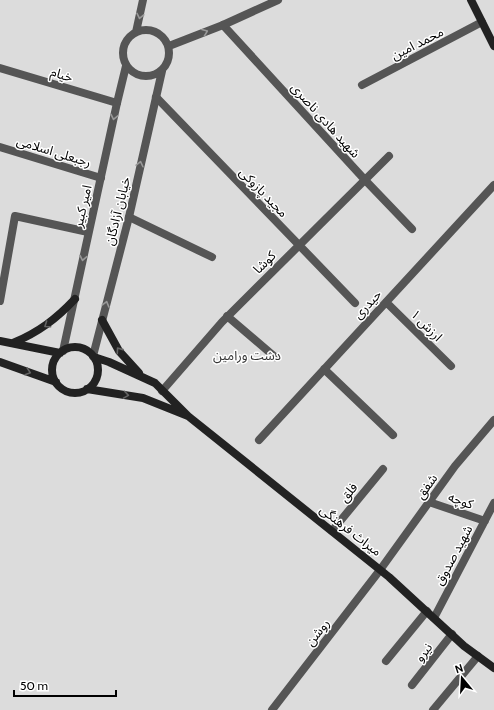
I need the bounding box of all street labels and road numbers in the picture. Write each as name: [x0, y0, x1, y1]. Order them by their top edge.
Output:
street label: محمد امین: [388, 23, 447, 64]
street label: خیام: [48, 63, 75, 87]
street label: شهید هادی ناصری: [287, 79, 364, 162]
street label: رجبعلی اسلامی: [15, 132, 93, 171]
street label: مجید پازوکی: [235, 164, 292, 222]
street label: خیابان آزادگان: [101, 175, 134, 247]
street label: امیر کبیر: [69, 183, 95, 230]
street label: کوشا: [249, 247, 279, 277]
street label: حیدری: [350, 286, 385, 323]
street label: ارزش ۱: [407, 306, 446, 345]
street label: شفق: [412, 470, 441, 502]
street label: فلق: [335, 479, 362, 506]
street label: کوچه: [446, 488, 476, 514]
street label: میراث فرهنگی: [316, 501, 385, 560]
street label: شهید صدوق: [430, 522, 476, 588]
street label: روشن: [301, 615, 333, 649]
street label: نیرو: [411, 639, 435, 665]

